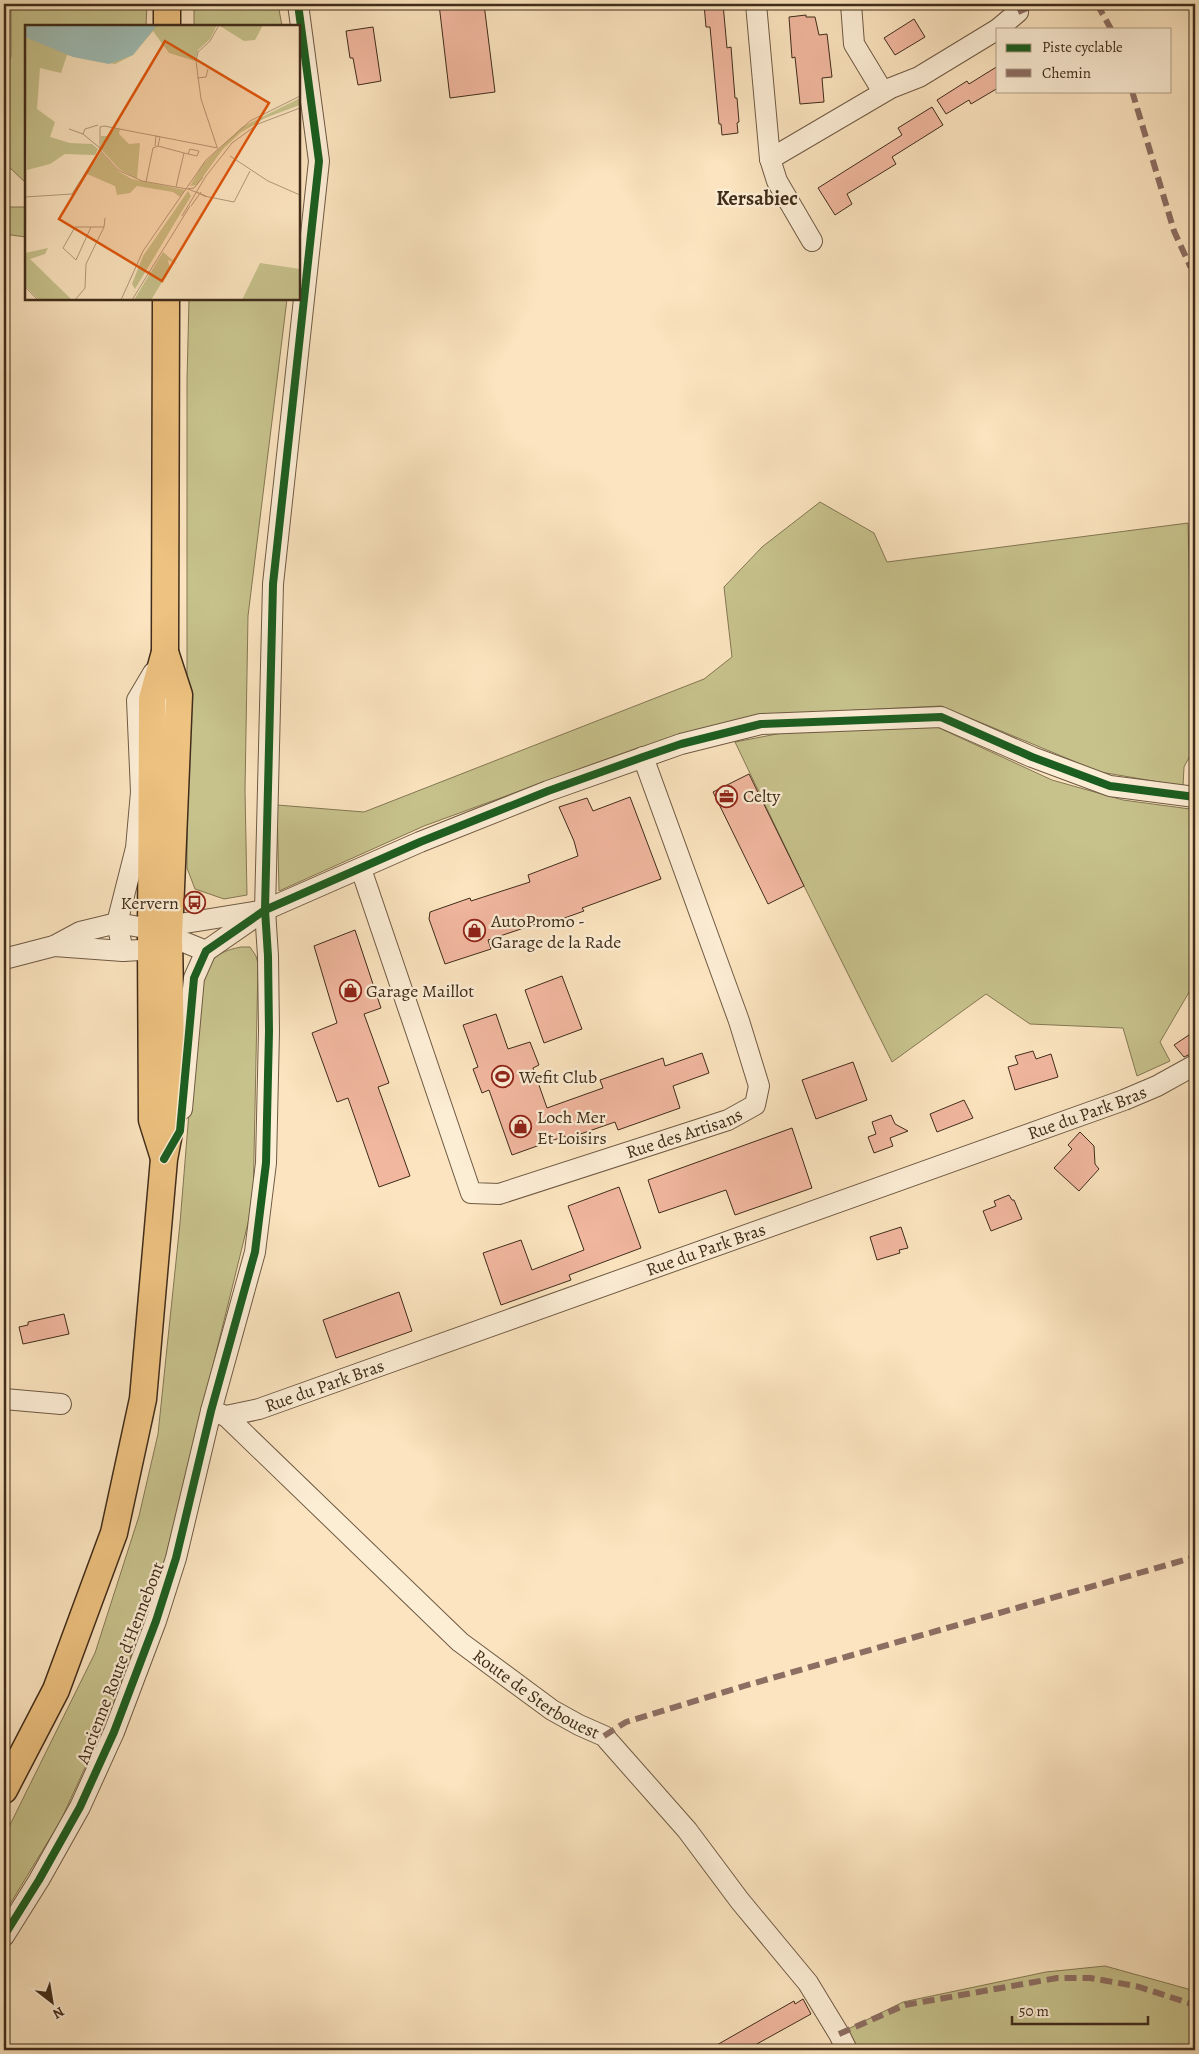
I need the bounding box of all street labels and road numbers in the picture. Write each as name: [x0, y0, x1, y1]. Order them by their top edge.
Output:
street label: Rue du Park Bras: [1024, 1080, 1150, 1146]
street label: Rue des Artisans: [623, 1102, 747, 1164]
street label: Rue du Park Bras: [643, 1217, 769, 1282]
street label: Rue du Park Bras: [261, 1353, 387, 1418]
street label: Ancienne Route d'Hennebont: [70, 1558, 170, 1768]
street label: Route de Sterbouest: [468, 1644, 603, 1745]

